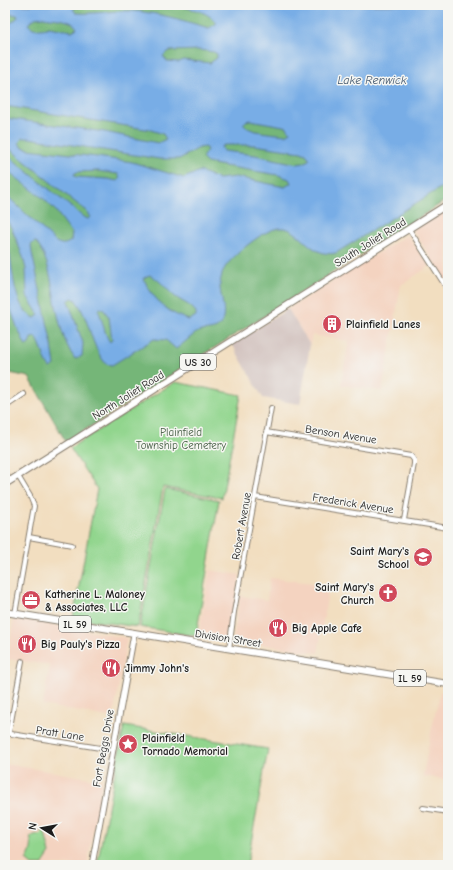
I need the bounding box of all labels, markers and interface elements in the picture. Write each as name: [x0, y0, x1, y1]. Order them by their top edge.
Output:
water label: Lake Renwick: [337, 73, 407, 87]
street label: South Joliet Road: [332, 215, 409, 270]
building icon: Plainfield Lanes: [321, 313, 343, 335]
place label: Plainfield Lanes: [346, 318, 420, 331]
road number: US 30: [180, 354, 216, 370]
street label: North Joliet Road: [90, 368, 167, 423]
street label: Benson Avenue: [304, 422, 378, 447]
park label: Plainfield Township Cemetery: [136, 426, 226, 452]
street label: Robert Avenue: [229, 491, 254, 561]
street label: Frederick Avenue: [311, 491, 395, 516]
place label: Saint Mary's School: [350, 545, 409, 571]
school or university icon: Saint Mary's School: [412, 546, 434, 568]
place label: Saint Mary's Church: [315, 581, 374, 607]
church icon: Saint Mary's Church: [377, 582, 399, 604]
place label: Katherine L. Maloney & Associates, LLC: [45, 588, 145, 614]
office icon: Katherine L. Maloney & Associates, LLC: [20, 589, 42, 611]
road number: IL 59: [59, 616, 91, 632]
restaurant icon: Big Apple Cafe: [267, 617, 289, 639]
place label: Big Apple Cafe: [292, 622, 362, 635]
street label: Division Street: [194, 627, 263, 650]
restaurant icon: Big Pauly's Pizza: [16, 633, 38, 655]
place label: Big Pauly's Pizza: [41, 638, 120, 651]
restaurant icon: Jimmy John's: [100, 657, 122, 679]
place label: Jimmy John's: [125, 662, 189, 675]
road number: IL 59: [394, 670, 426, 686]
street label: Fort Beggs Drive: [90, 708, 117, 788]
street label: Pratt Lane: [35, 723, 85, 744]
place label: Plainfield Tornado Memorial: [142, 732, 228, 758]
place icon: Plainfield Tornado Memorial: [117, 733, 139, 755]
north arrow: [22, 808, 62, 848]
text: N: [26, 821, 40, 831]

